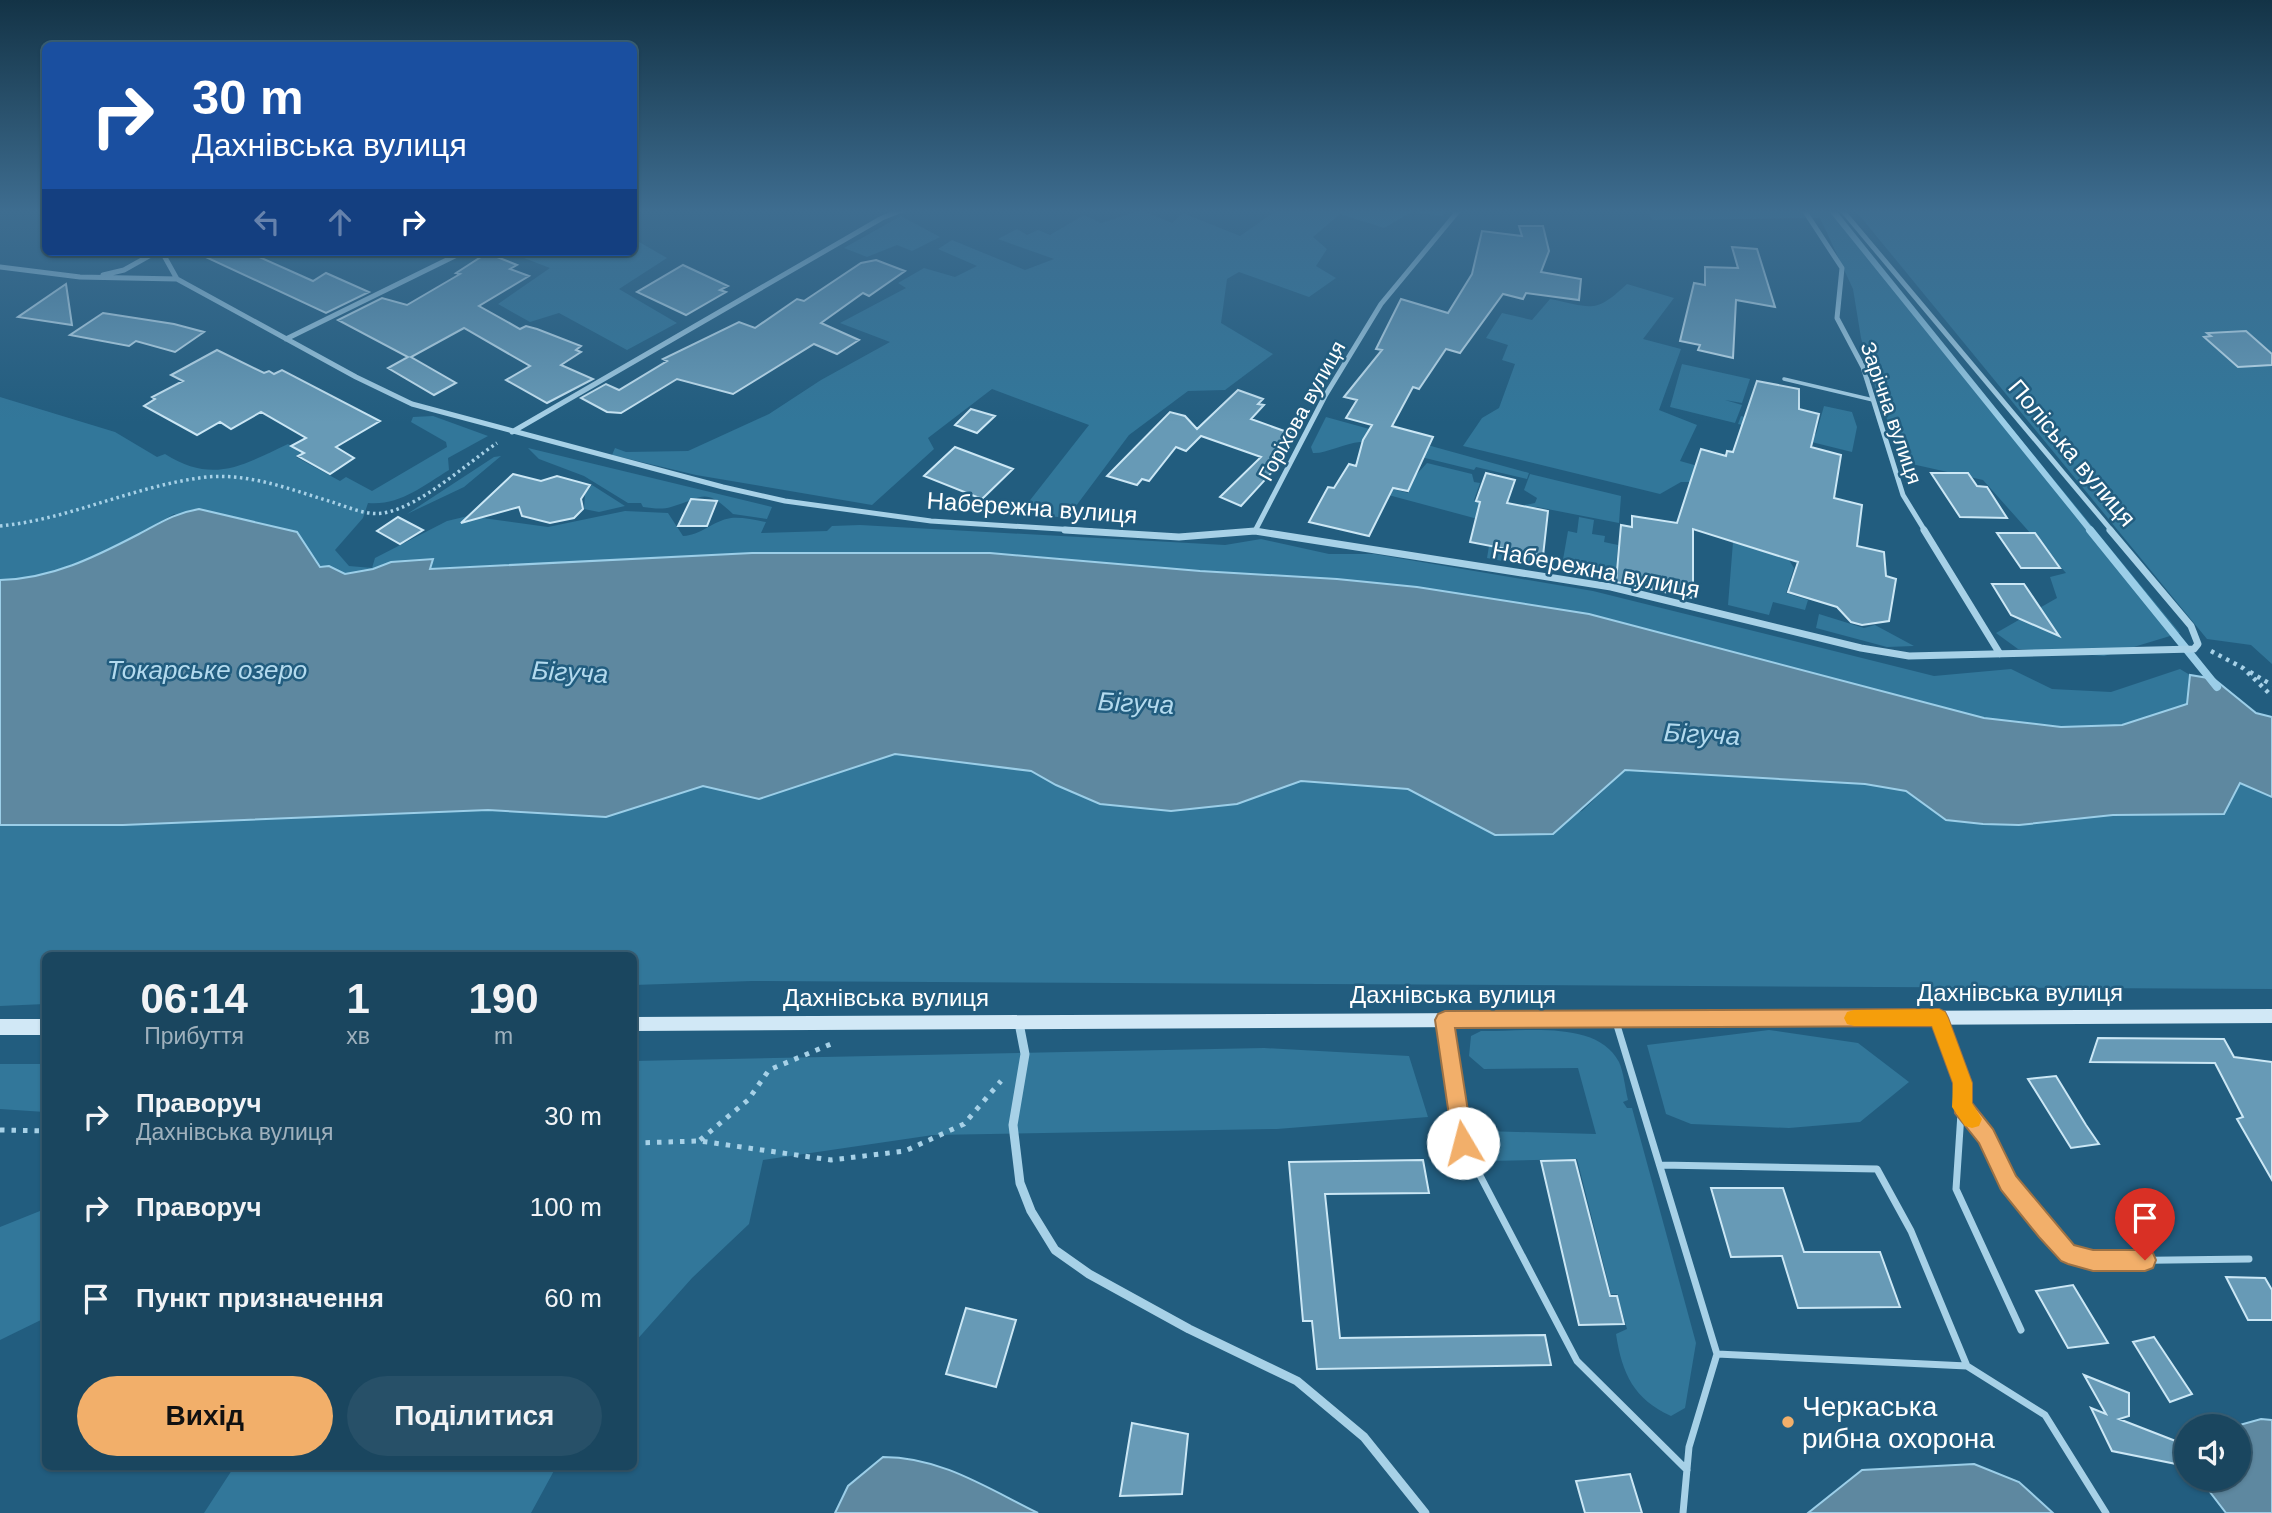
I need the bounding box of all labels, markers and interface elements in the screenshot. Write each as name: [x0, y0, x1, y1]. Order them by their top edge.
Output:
icon: right: [77, 70, 168, 161]
text: 30 m: [192, 70, 304, 124]
text: Дахнівська вулиця: [192, 127, 467, 163]
icon: left: [248, 203, 286, 241]
icon: ahead: [321, 203, 359, 241]
icon: right: [394, 203, 432, 241]
street label: Горіхова вулиця: [1254, 337, 1350, 485]
street label: Зарічна вулиця: [1856, 339, 1927, 487]
street label: Поліська вулиця: [2003, 374, 2141, 531]
street label: Набережна вулиця: [926, 487, 1138, 528]
street label: Набережна вулиця: [1490, 536, 1702, 603]
water label: Токарське озеро: [107, 655, 307, 685]
water label: Бігуча: [531, 655, 609, 689]
water label: Бігуча: [1097, 686, 1175, 720]
water label: Бігуча: [1663, 717, 1741, 751]
text: 06:14: [140, 975, 248, 1022]
text: 1: [346, 975, 370, 1022]
text: 190: [468, 975, 539, 1022]
street label: Дахнівська вулиця: [1917, 979, 2123, 1006]
street label: Дахнівська вулиця: [1350, 981, 1556, 1008]
street label: Дахнівська вулиця: [783, 984, 989, 1011]
text: Прибуття: [144, 1023, 244, 1049]
text: хв: [346, 1023, 370, 1049]
text: m: [494, 1023, 513, 1049]
text: Праворуч: [136, 1088, 262, 1118]
icon: right: [77, 1098, 115, 1136]
text: 30 m: [544, 1101, 602, 1131]
position arrow: [1426, 1106, 1500, 1180]
text: Дахнівська вулиця: [136, 1119, 333, 1145]
pin: [2115, 1188, 2175, 1260]
icon: right: [77, 1189, 115, 1227]
text: Праворуч: [136, 1192, 262, 1222]
text: 100 m: [530, 1192, 602, 1222]
icon: arrive: [2126, 1199, 2164, 1237]
icon: arrive: [77, 1280, 115, 1318]
text: Пункт призначення: [136, 1283, 384, 1313]
text: 60 m: [544, 1283, 602, 1313]
button: Вихід: [77, 1376, 333, 1456]
button: Поділитися: [347, 1376, 602, 1456]
place label: Черкаська рибна охорона: [1802, 1391, 1995, 1454]
marker: Черкаська рибна охорона: [1780, 1414, 1796, 1430]
map controls: [2174, 1414, 2251, 1491]
button: sound: [2174, 1414, 2251, 1491]

